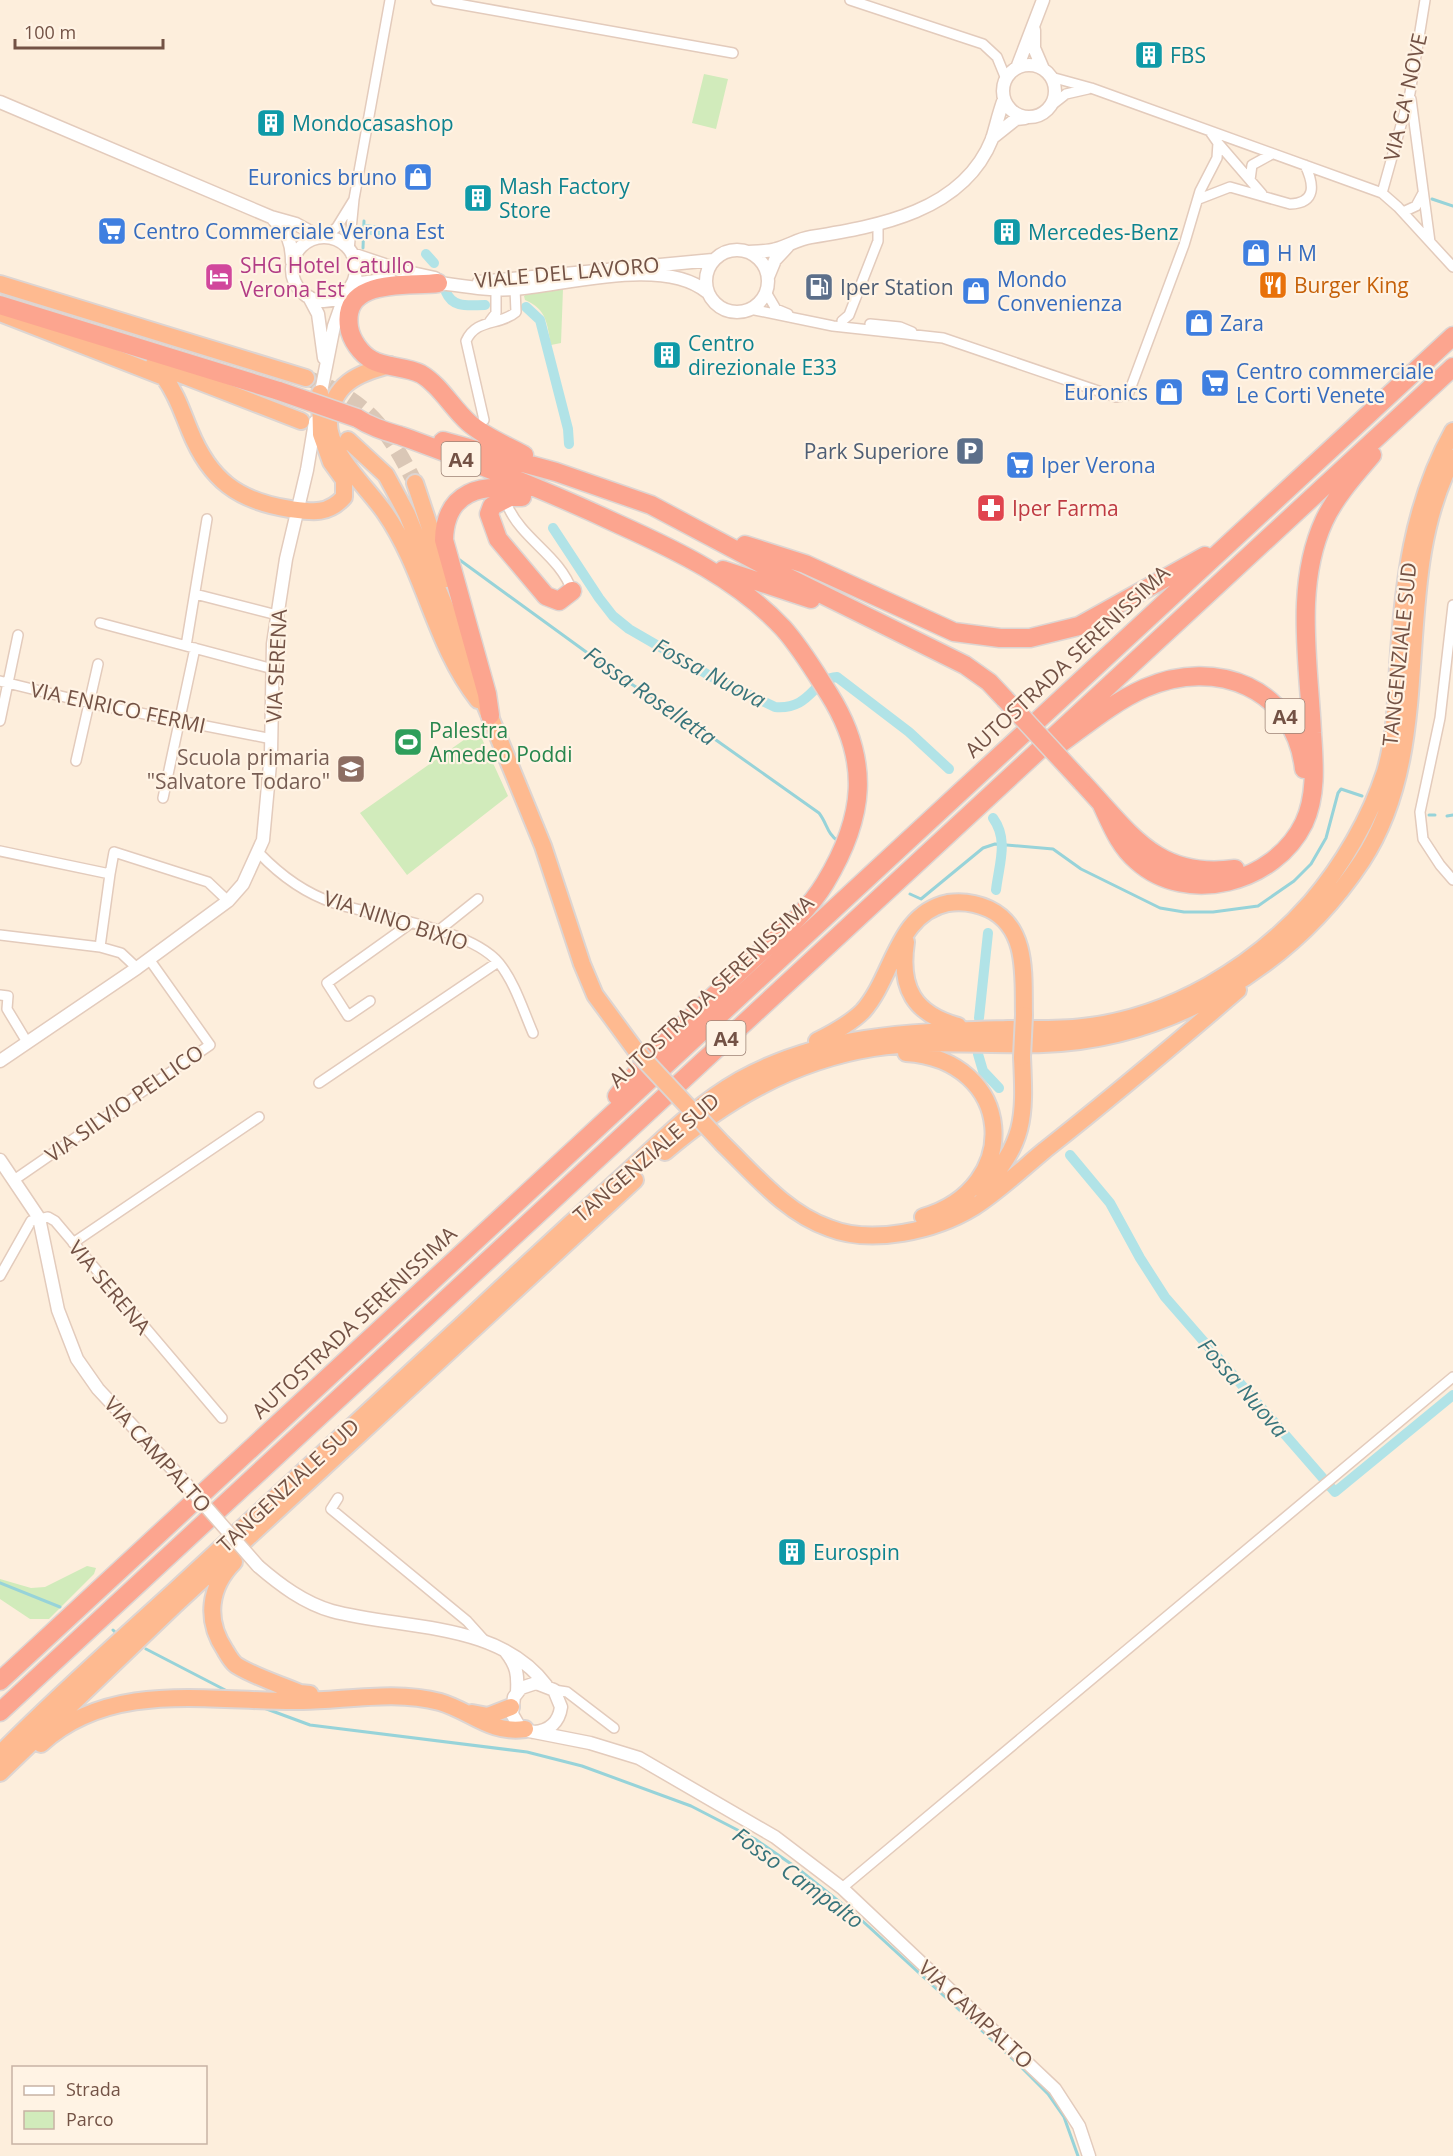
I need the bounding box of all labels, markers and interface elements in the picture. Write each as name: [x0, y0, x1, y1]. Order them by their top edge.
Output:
scale bar: [15, 12, 164, 50]
text: 100 m: [24, 20, 76, 44]
street label: VIA CA' NOVE: [1377, 31, 1433, 163]
building icon: FBS: [1133, 39, 1165, 71]
place label: FBS: [1170, 41, 1206, 69]
building icon: Mondocasashop: [255, 107, 287, 139]
place label: Mondocasashop: [292, 109, 454, 137]
shop icon: Euronics bruno: [402, 161, 434, 193]
place label: Euronics bruno: [248, 163, 397, 191]
place label: Mash Factory Store: [499, 172, 630, 224]
building icon: Mash Factory Store: [462, 182, 494, 214]
supermarket icon: Centro Commerciale Verona Est: [96, 215, 128, 247]
building icon: Mercedes-Benz: [991, 216, 1023, 248]
place label: Centro Commerciale Verona Est: [133, 217, 444, 245]
place label: Mercedes-Benz: [1028, 218, 1179, 246]
shop icon: H M: [1240, 237, 1272, 269]
place label: H M: [1277, 239, 1317, 267]
street label: VIALE DEL LAVORO: [473, 250, 661, 294]
place label: SHG Hotel Catullo Verona Est: [240, 251, 414, 303]
hotel icon: SHG Hotel Catullo Verona Est: [203, 261, 235, 293]
place label: Mondo Convenienza: [997, 265, 1122, 317]
restaurant icon: Burger King: [1257, 269, 1289, 301]
fuel station icon: Iper Station: [803, 271, 835, 303]
place label: Burger King: [1294, 271, 1409, 299]
place label: Iper Station: [840, 273, 954, 301]
shop icon: Mondo Convenienza: [960, 275, 992, 307]
shop icon: Zara: [1183, 307, 1215, 339]
place label: Zara: [1220, 309, 1264, 337]
place label: Centro direzionale E33: [688, 329, 837, 381]
building icon: Centro direzionale E33: [651, 339, 683, 371]
place label: Centro commerciale Le Corti Venete: [1236, 357, 1434, 409]
supermarket icon: Centro commerciale Le Corti Venete: [1199, 367, 1231, 399]
shop icon: Euronics: [1153, 376, 1185, 408]
place label: Euronics: [1064, 378, 1148, 406]
parking icon: Park Superiore: [954, 435, 986, 467]
place label: Park Superiore: [804, 437, 949, 465]
road number: A4: [442, 442, 480, 476]
supermarket icon: Iper Verona: [1004, 449, 1036, 481]
place label: Iper Verona: [1041, 451, 1156, 479]
pharmacy icon: Iper Farma: [975, 492, 1007, 524]
place label: Iper Farma: [1012, 494, 1119, 522]
street label: AUTOSTRADA SERENISSIMA: [959, 558, 1176, 763]
street label: TANGENZIALE SUD: [1375, 561, 1423, 747]
street label: VIA SERENA: [259, 608, 293, 724]
water label: Fossa Nuova: [649, 630, 771, 714]
water label: Fossa Roselletta: [579, 638, 723, 752]
street label: VIA ENRICO FERMI: [28, 675, 208, 739]
road number: A4: [1266, 699, 1304, 733]
place label: Palestra Amedeo Poddi: [429, 716, 573, 768]
sports icon: Palestra Amedeo Poddi: [392, 726, 424, 758]
place label: Scuola primaria "Salvatore Todaro": [147, 743, 330, 795]
school or university icon: Scuola primaria "Salvatore Todaro": [335, 753, 367, 785]
street label: VIA NINO BIXIO: [320, 883, 472, 957]
street label: AUTOSTRADA SERENISSIMA: [603, 888, 820, 1093]
road number: A4: [706, 1021, 746, 1055]
street label: VIA SILVIO PELLICO: [39, 1038, 209, 1168]
street label: TANGENZIALE SUD: [567, 1086, 725, 1228]
street label: AUTOSTRADA SERENISSIMA: [246, 1219, 463, 1424]
street label: VIA SERENA: [63, 1234, 158, 1340]
water label: Fossa Nuova: [1192, 1331, 1296, 1443]
street label: VIA CAMPALTO: [98, 1390, 218, 1518]
street label: TANGENZIALE SUD: [211, 1412, 365, 1558]
building icon: Eurospin: [776, 1536, 808, 1568]
place label: Eurospin: [813, 1538, 900, 1566]
water label: Fosso Campalto: [728, 1819, 870, 1935]
street label: VIA CAMPALTO: [913, 1954, 1039, 2074]
legend: [12, 2066, 207, 2144]
text: Strada: [66, 2077, 121, 2101]
text: Parco: [66, 2107, 114, 2131]

